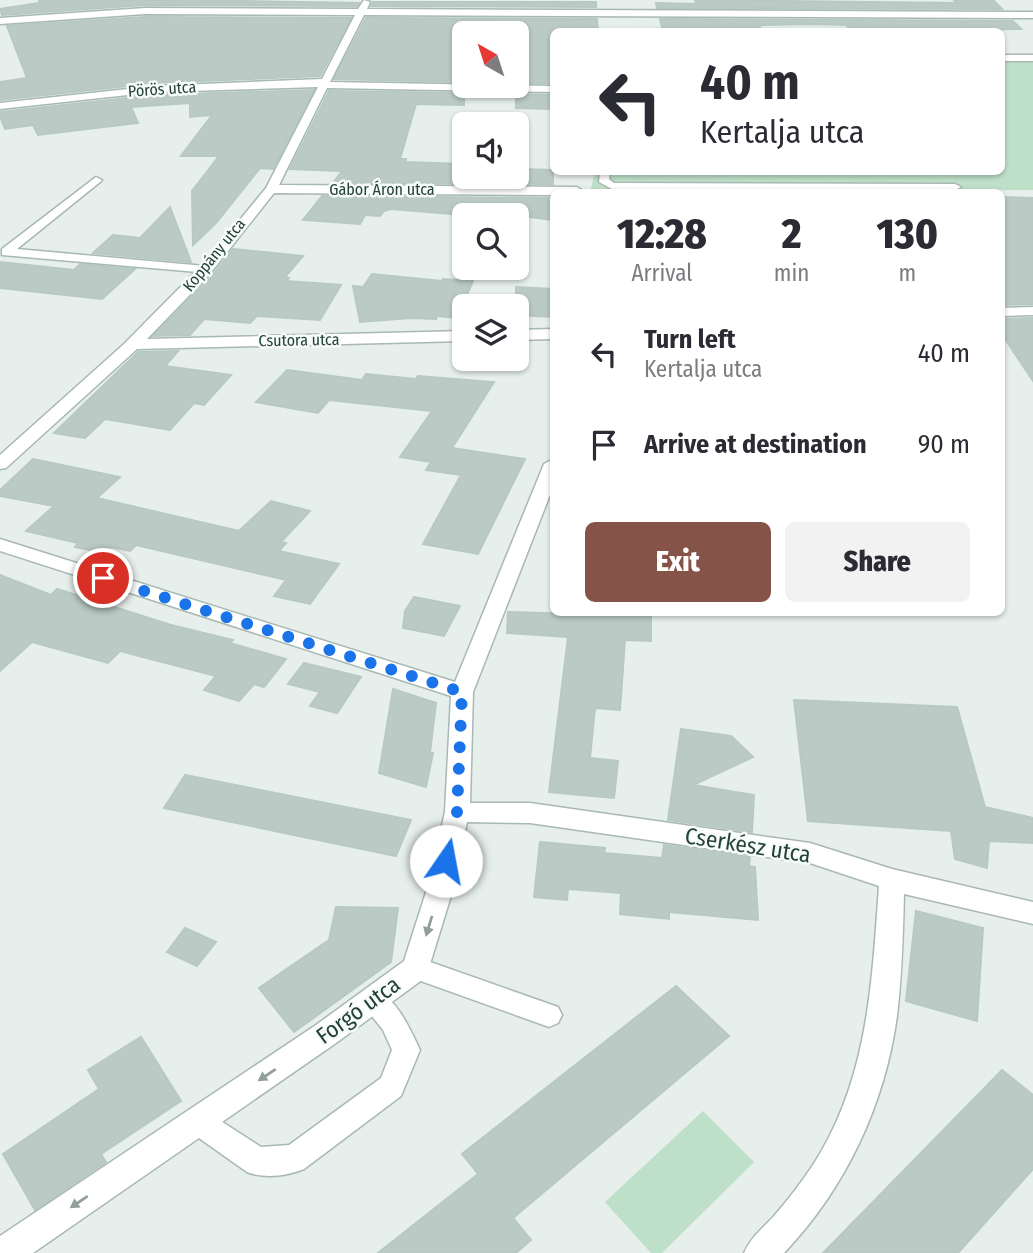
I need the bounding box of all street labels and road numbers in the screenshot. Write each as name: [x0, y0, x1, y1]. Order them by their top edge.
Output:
street label: Pörös utca: [127, 77, 197, 101]
street label: Gábor Áron utca: [329, 180, 435, 199]
street label: Koppány utca: [179, 215, 249, 295]
street label: Csutora utca: [258, 330, 340, 350]
street label: Cserkész utca: [683, 821, 813, 869]
street label: Forgó utca: [310, 970, 406, 1050]

